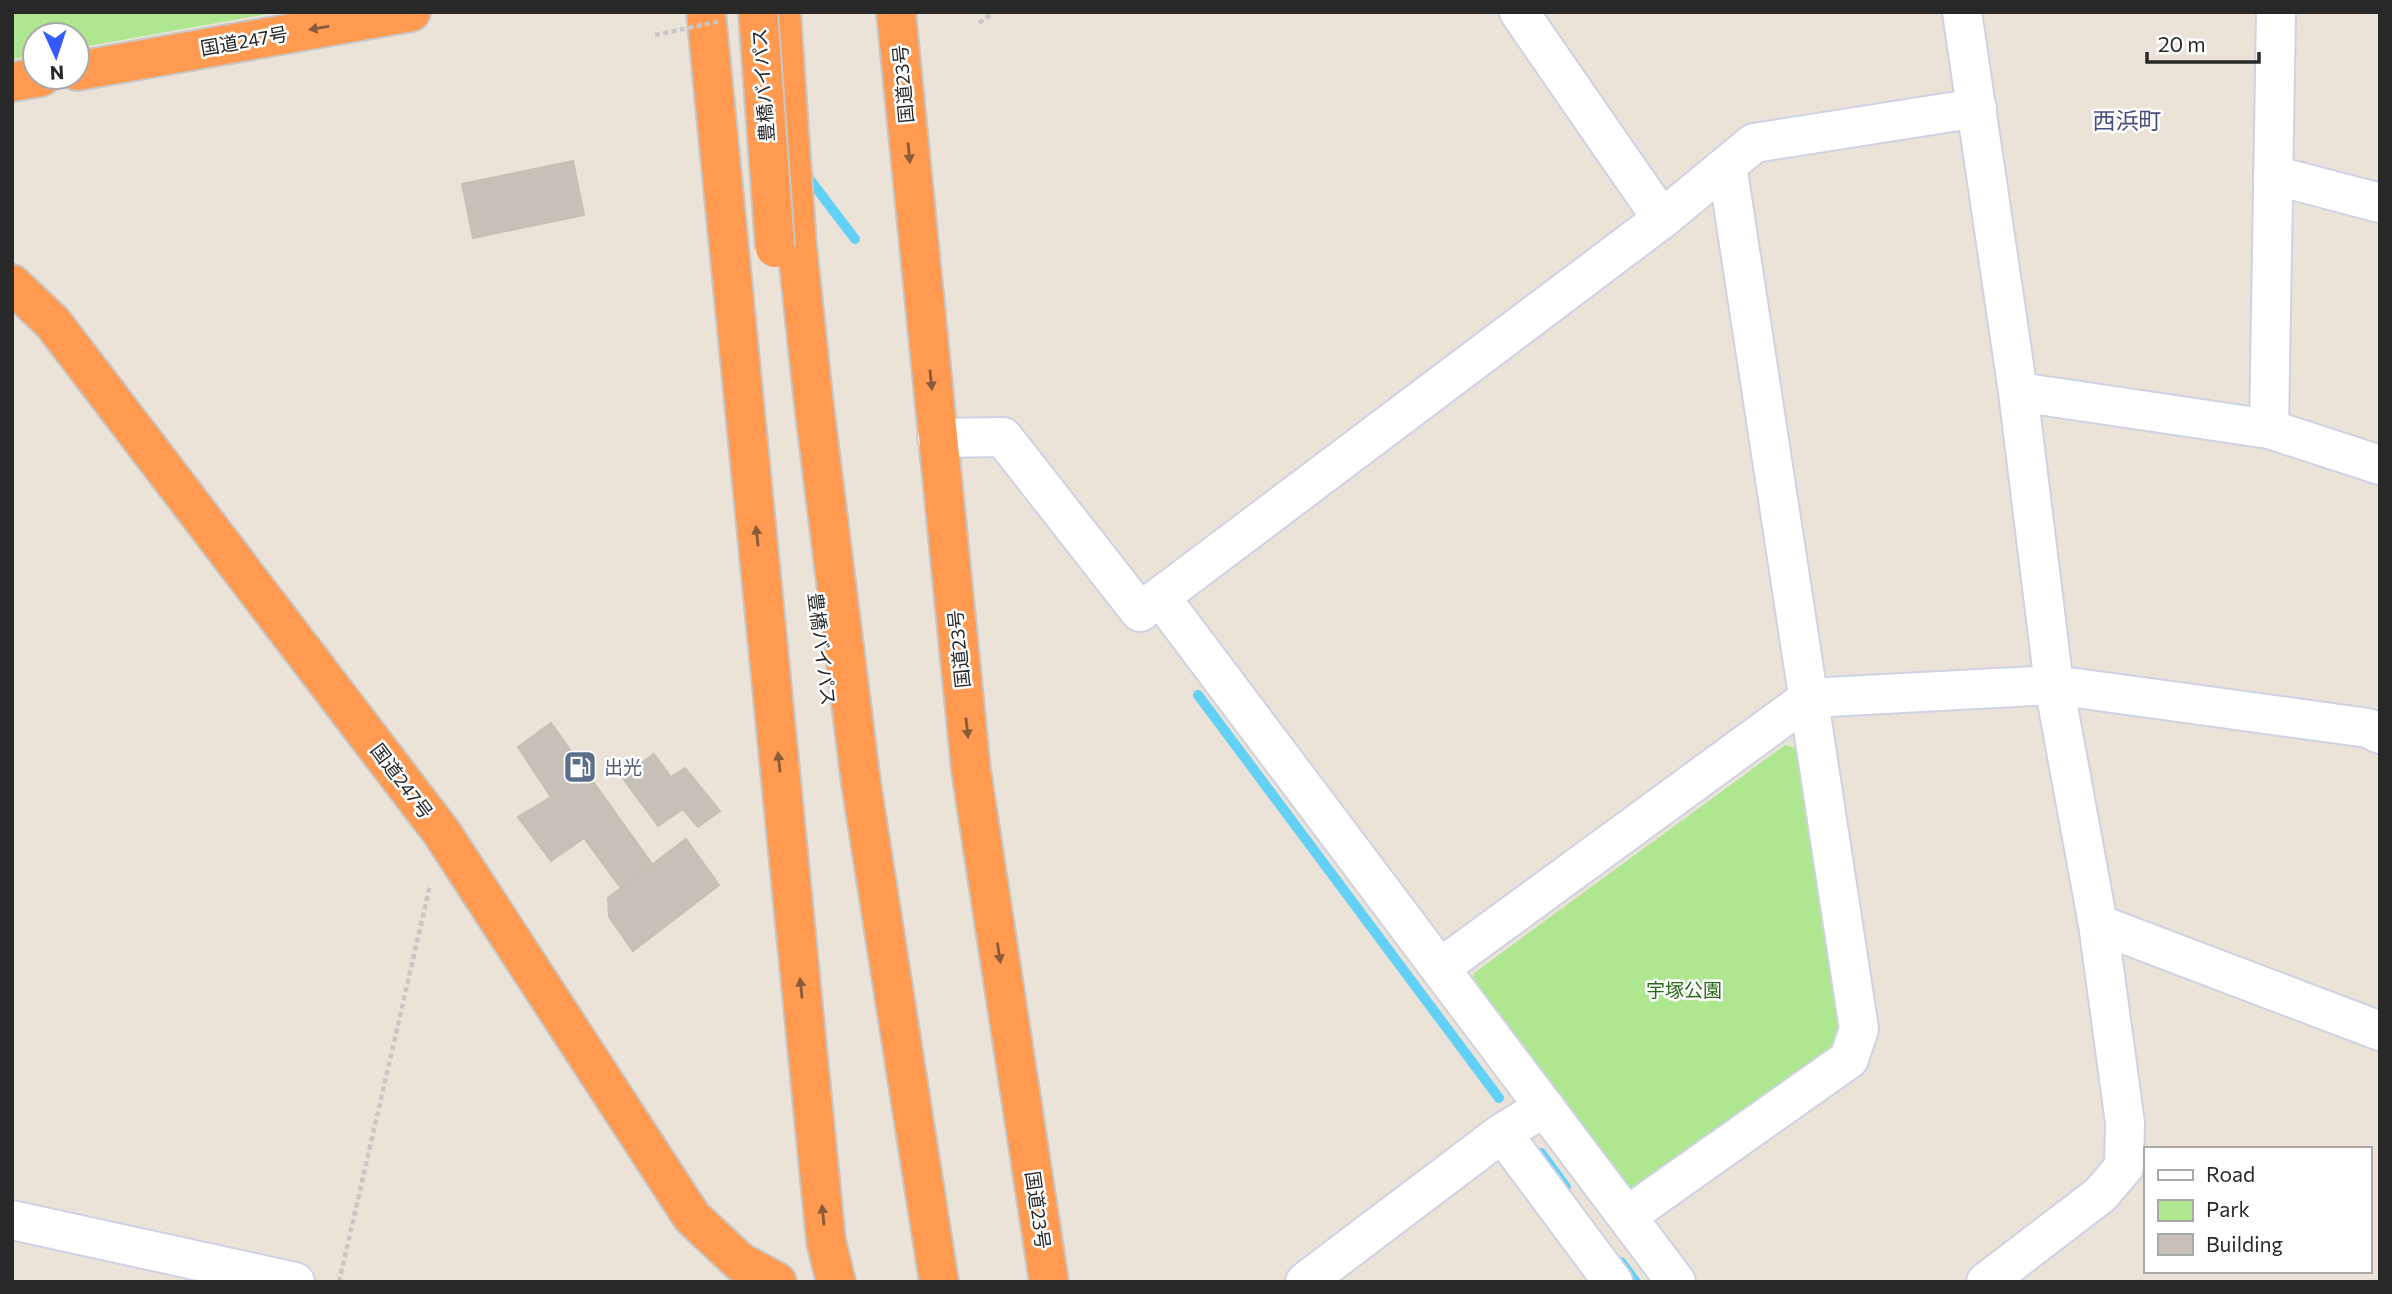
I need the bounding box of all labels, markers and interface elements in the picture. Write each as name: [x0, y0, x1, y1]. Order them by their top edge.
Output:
north arrow: [21, 21, 91, 91]
scale bar: [2147, 21, 2259, 65]
street label: 国道247号: [198, 22, 289, 59]
one-way arrow: [308, 23, 330, 34]
street label: 豊橋バイパス: [747, 28, 778, 143]
text: 20 m: [2158, 31, 2206, 56]
street label: 国道23号: [888, 44, 917, 124]
text: N: [49, 62, 65, 85]
district label: 西浜町: [2093, 106, 2162, 134]
one-way arrow: [904, 143, 915, 165]
one-way arrow: [926, 369, 937, 391]
one-way arrow: [751, 524, 762, 546]
street label: 豊橋バイパス: [804, 591, 841, 707]
street label: 国道23号: [943, 609, 974, 689]
one-way arrow: [961, 717, 972, 739]
street label: 国道247号: [367, 739, 438, 823]
fuel station icon: 出光: [561, 748, 599, 786]
one-way arrow: [773, 751, 784, 773]
place label: 出光: [604, 755, 642, 778]
one-way arrow: [994, 942, 1005, 964]
one-way arrow: [795, 977, 806, 999]
park label: 宇塚公園: [1646, 978, 1722, 1001]
legend: [2144, 1147, 2371, 1273]
text: Road: [2206, 1161, 2255, 1186]
street label: 国道23号: [1022, 1170, 1055, 1250]
text: Park: [2206, 1196, 2250, 1221]
one-way arrow: [817, 1204, 828, 1226]
text: Building: [2206, 1231, 2283, 1256]

